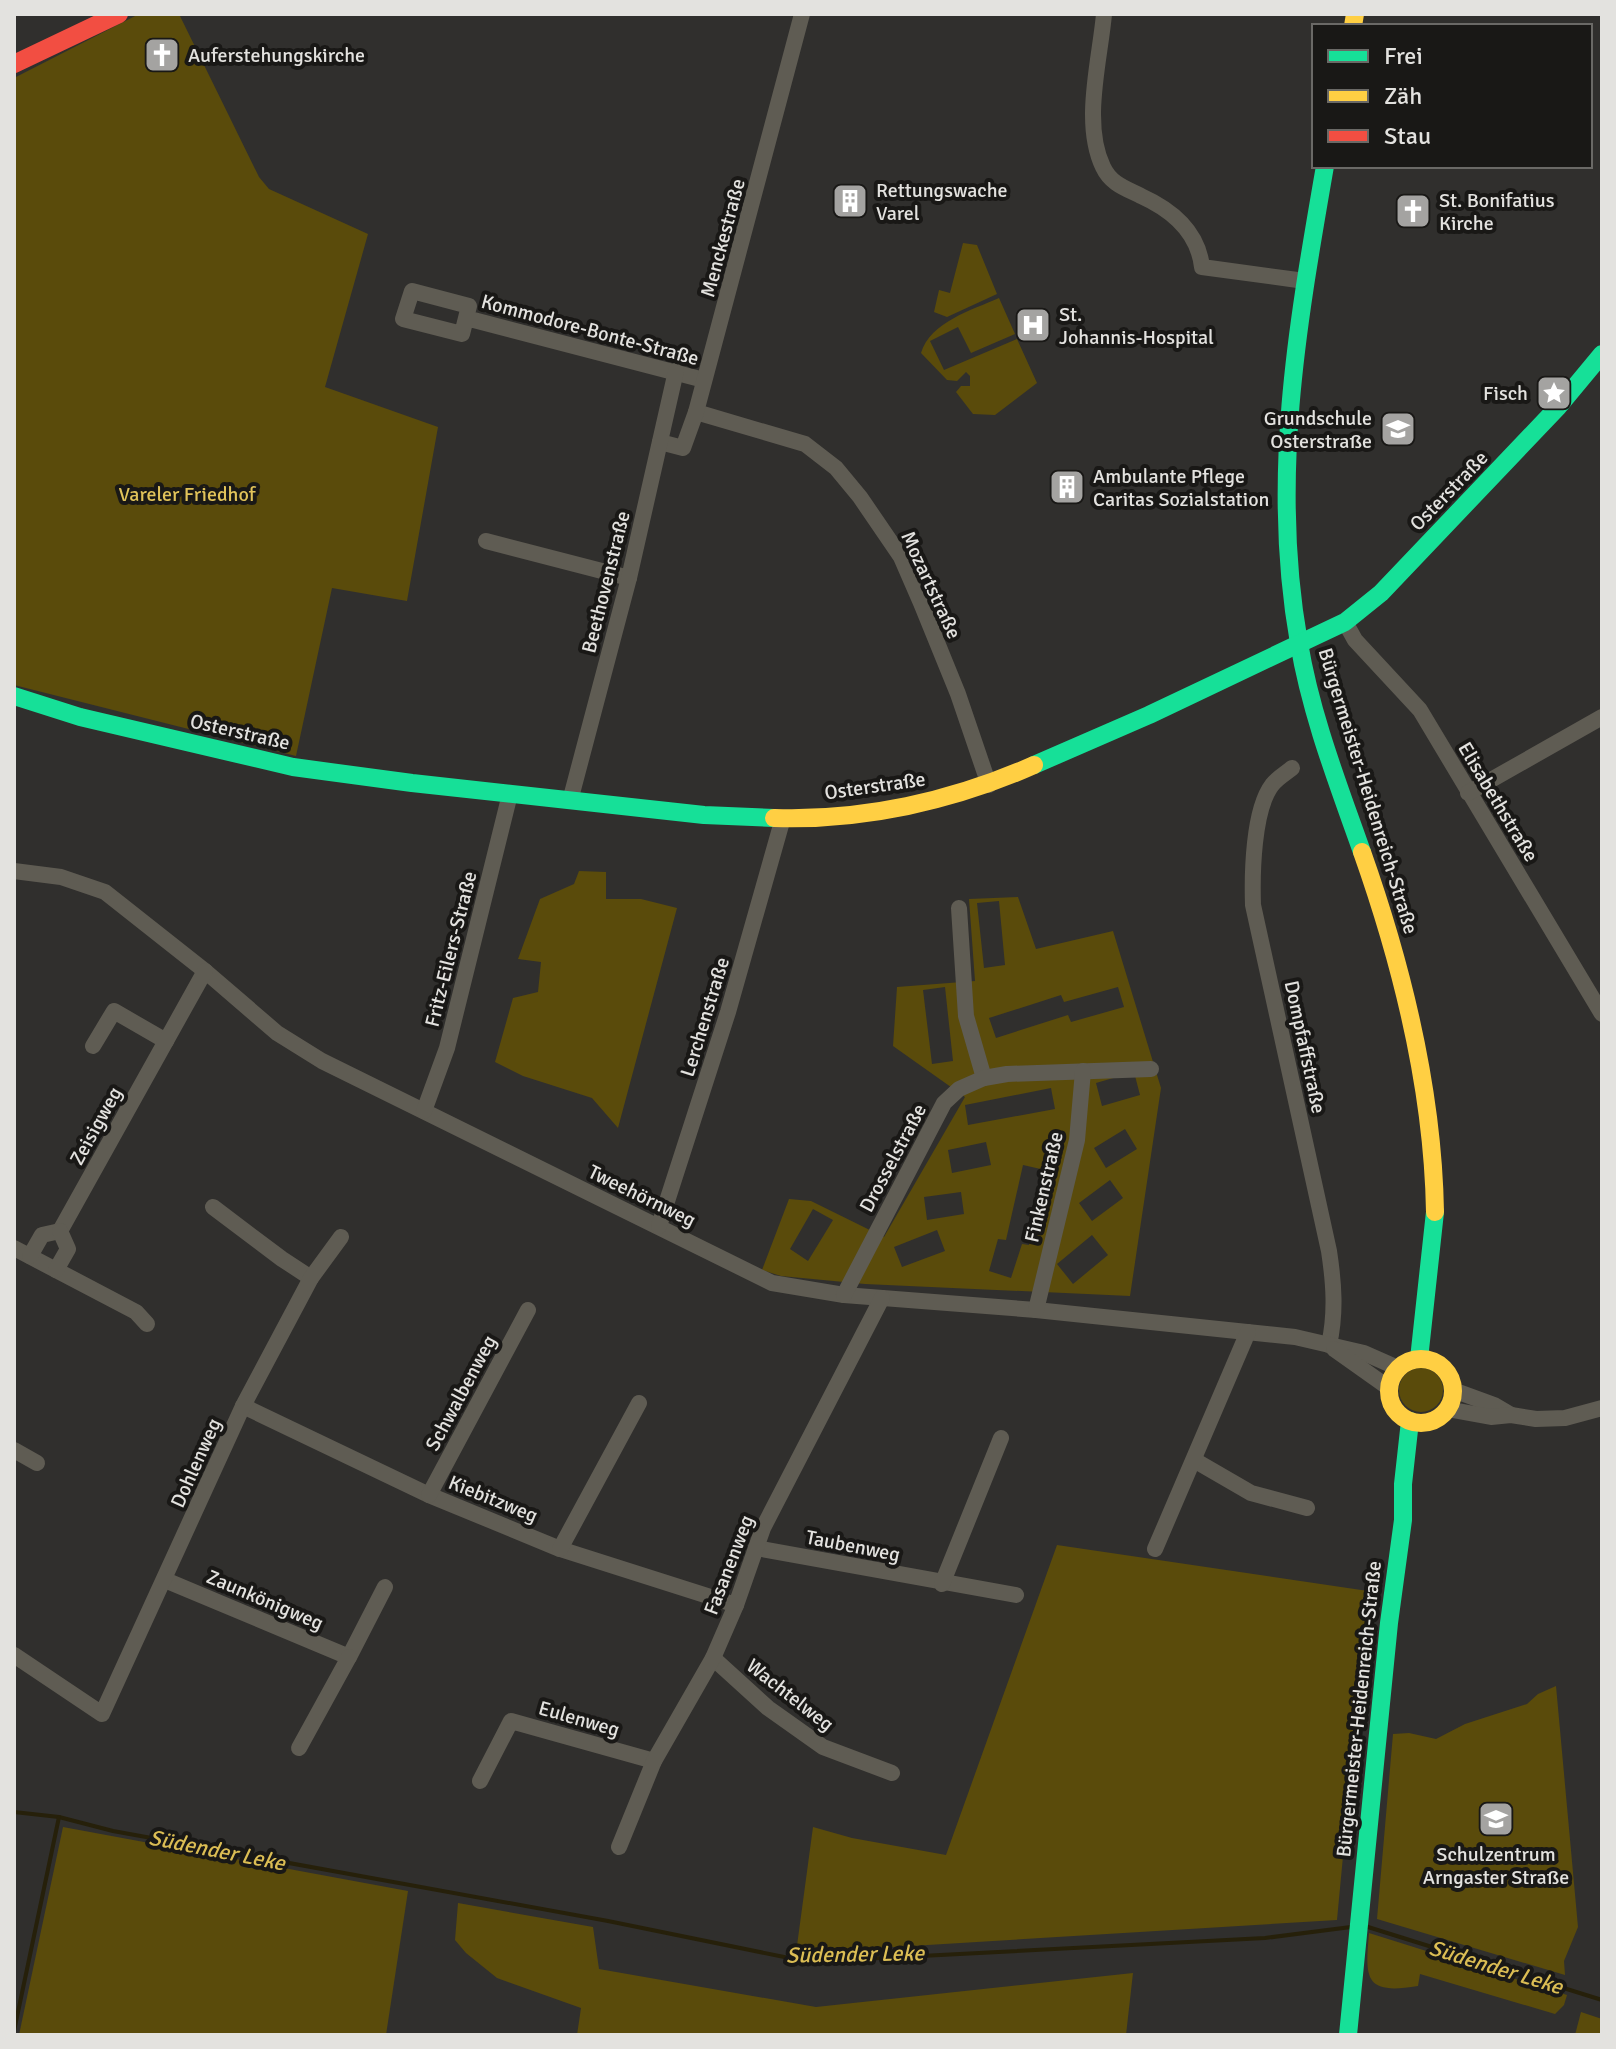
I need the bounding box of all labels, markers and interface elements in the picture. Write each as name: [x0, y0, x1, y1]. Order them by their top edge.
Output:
legend: [1312, 24, 1592, 168]
church icon: Auferstehungskirche: [143, 36, 181, 74]
text: Frei: [1384, 41, 1423, 71]
place label: Auferstehungskirche: [188, 43, 365, 68]
text: Zäh: [1384, 81, 1422, 111]
text: Stau: [1384, 121, 1431, 151]
street label: Menckestraße: [695, 176, 751, 300]
place label: Rettungswache Varel: [876, 178, 1008, 226]
building icon: Rettungswache Varel: [831, 182, 869, 220]
place label: St. Bonifatius Kirche: [1439, 188, 1555, 236]
church icon: St. Bonifatius Kirche: [1394, 192, 1432, 230]
street label: Kommodore-Bonte-Straße: [478, 289, 702, 371]
place label: St. Johannis-Hospital: [1059, 302, 1214, 350]
hospital icon: St. Johannis-Hospital: [1014, 306, 1052, 344]
place icon: Fisch: [1535, 374, 1573, 412]
place label: Fisch: [1483, 381, 1528, 406]
place label: Grundschule Osterstraße: [1264, 406, 1372, 454]
school or university icon: Grundschule Osterstraße: [1379, 410, 1417, 448]
street label: Osterstraße: [1405, 446, 1493, 536]
place label: Ambulante Pflege Caritas Sozialstation: [1093, 464, 1270, 512]
building icon: Ambulante Pflege Caritas Sozialstation: [1048, 468, 1086, 506]
park label: Vareler Friedhof: [119, 482, 257, 507]
street label: Beethovenstraße: [576, 508, 636, 656]
street label: Mozartstraße: [895, 527, 967, 643]
street label: Bürgermeister-Heidenreich-Straße: [1313, 645, 1423, 937]
street label: Osterstraße: [188, 708, 292, 756]
street label: Elisabethstraße: [1452, 737, 1544, 867]
street label: Osterstraße: [823, 767, 927, 805]
street label: Fritz-Eilers-Straße: [420, 869, 482, 1029]
street label: Lerchenstraße: [675, 954, 735, 1080]
street label: Dompfaffstraße: [1279, 978, 1331, 1116]
street label: Zeisigweg: [64, 1082, 128, 1170]
street label: Drosselstraße: [854, 1099, 932, 1217]
street label: Finkenstraße: [1019, 1129, 1069, 1245]
street label: Tweehörnweg: [584, 1159, 700, 1233]
street label: Schwalbenweg: [420, 1331, 502, 1455]
street label: Dohlenweg: [165, 1414, 227, 1512]
street label: Kiebitzweg: [445, 1470, 541, 1528]
street label: Fasanenweg: [699, 1511, 759, 1619]
street label: Taubenweg: [804, 1525, 902, 1567]
street label: Bürgermeister-Heidenreich-Straße: [1331, 1560, 1387, 1858]
street label: Zaunkönigweg: [203, 1564, 327, 1636]
street label: Wachtelweg: [741, 1653, 839, 1737]
street label: Eulenweg: [536, 1696, 622, 1742]
school or university icon: Schulzentrum Arngaster Straße: [1477, 1800, 1515, 1838]
water label: Südender Leke: [147, 1824, 288, 1877]
place label: Schulzentrum Arngaster Straße: [1423, 1842, 1569, 1890]
water label: Südender Leke: [1426, 1934, 1567, 2000]
water label: Südender Leke: [786, 1939, 925, 1969]

